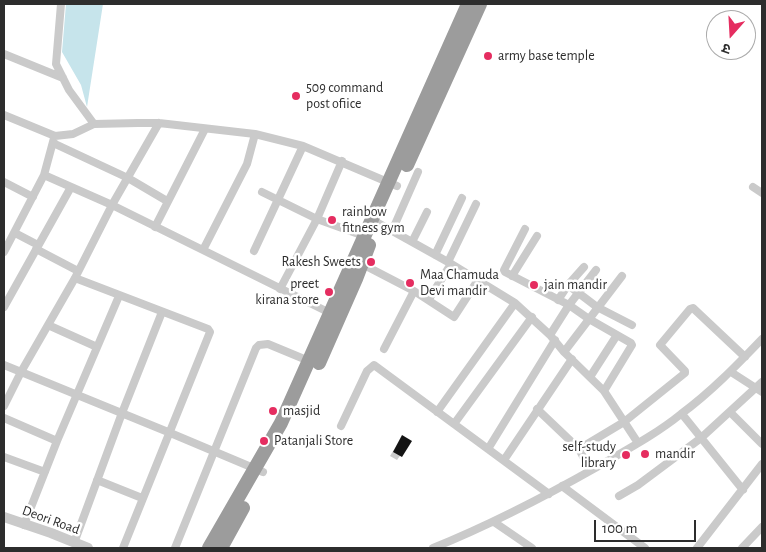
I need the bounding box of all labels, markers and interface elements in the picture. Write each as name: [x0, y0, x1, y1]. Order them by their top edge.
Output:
north arrow: [706, 10, 756, 60]
text: उ: [720, 40, 733, 56]
place label: army base temple: [498, 48, 595, 64]
marker: army base temple: [482, 50, 494, 62]
place label: 509 command post ofiice: [306, 80, 383, 112]
marker: 509 command post ofiice: [290, 90, 302, 102]
place label: rainbow fitness gym: [342, 204, 405, 236]
marker: rainbow fitness gym: [326, 214, 338, 226]
place label: Rakesh Sweets: [282, 254, 361, 270]
marker: Rakesh Sweets: [365, 256, 377, 268]
place label: Maa Chamuda Devi mandir: [420, 267, 499, 300]
place label: preet kirana store: [255, 276, 319, 308]
marker: Maa Chamuda Devi mandir: [404, 277, 416, 289]
place label: jain mandir: [544, 277, 607, 293]
marker: jain mandir: [528, 279, 540, 291]
marker: preet kirana store: [323, 286, 335, 298]
place label: masjid: [283, 403, 320, 419]
marker: masjid: [267, 405, 279, 417]
place label: Patanjali Store: [274, 433, 353, 449]
marker: Patanjali Store: [258, 435, 270, 447]
place label: self-study library: [562, 439, 616, 472]
place label: mandir: [655, 446, 695, 462]
marker: mandir: [639, 448, 651, 460]
marker: self-study library: [620, 449, 632, 461]
street label: Deori Road: [20, 502, 82, 538]
scale bar: [596, 510, 698, 542]
text: 100 m: [602, 521, 637, 536]

